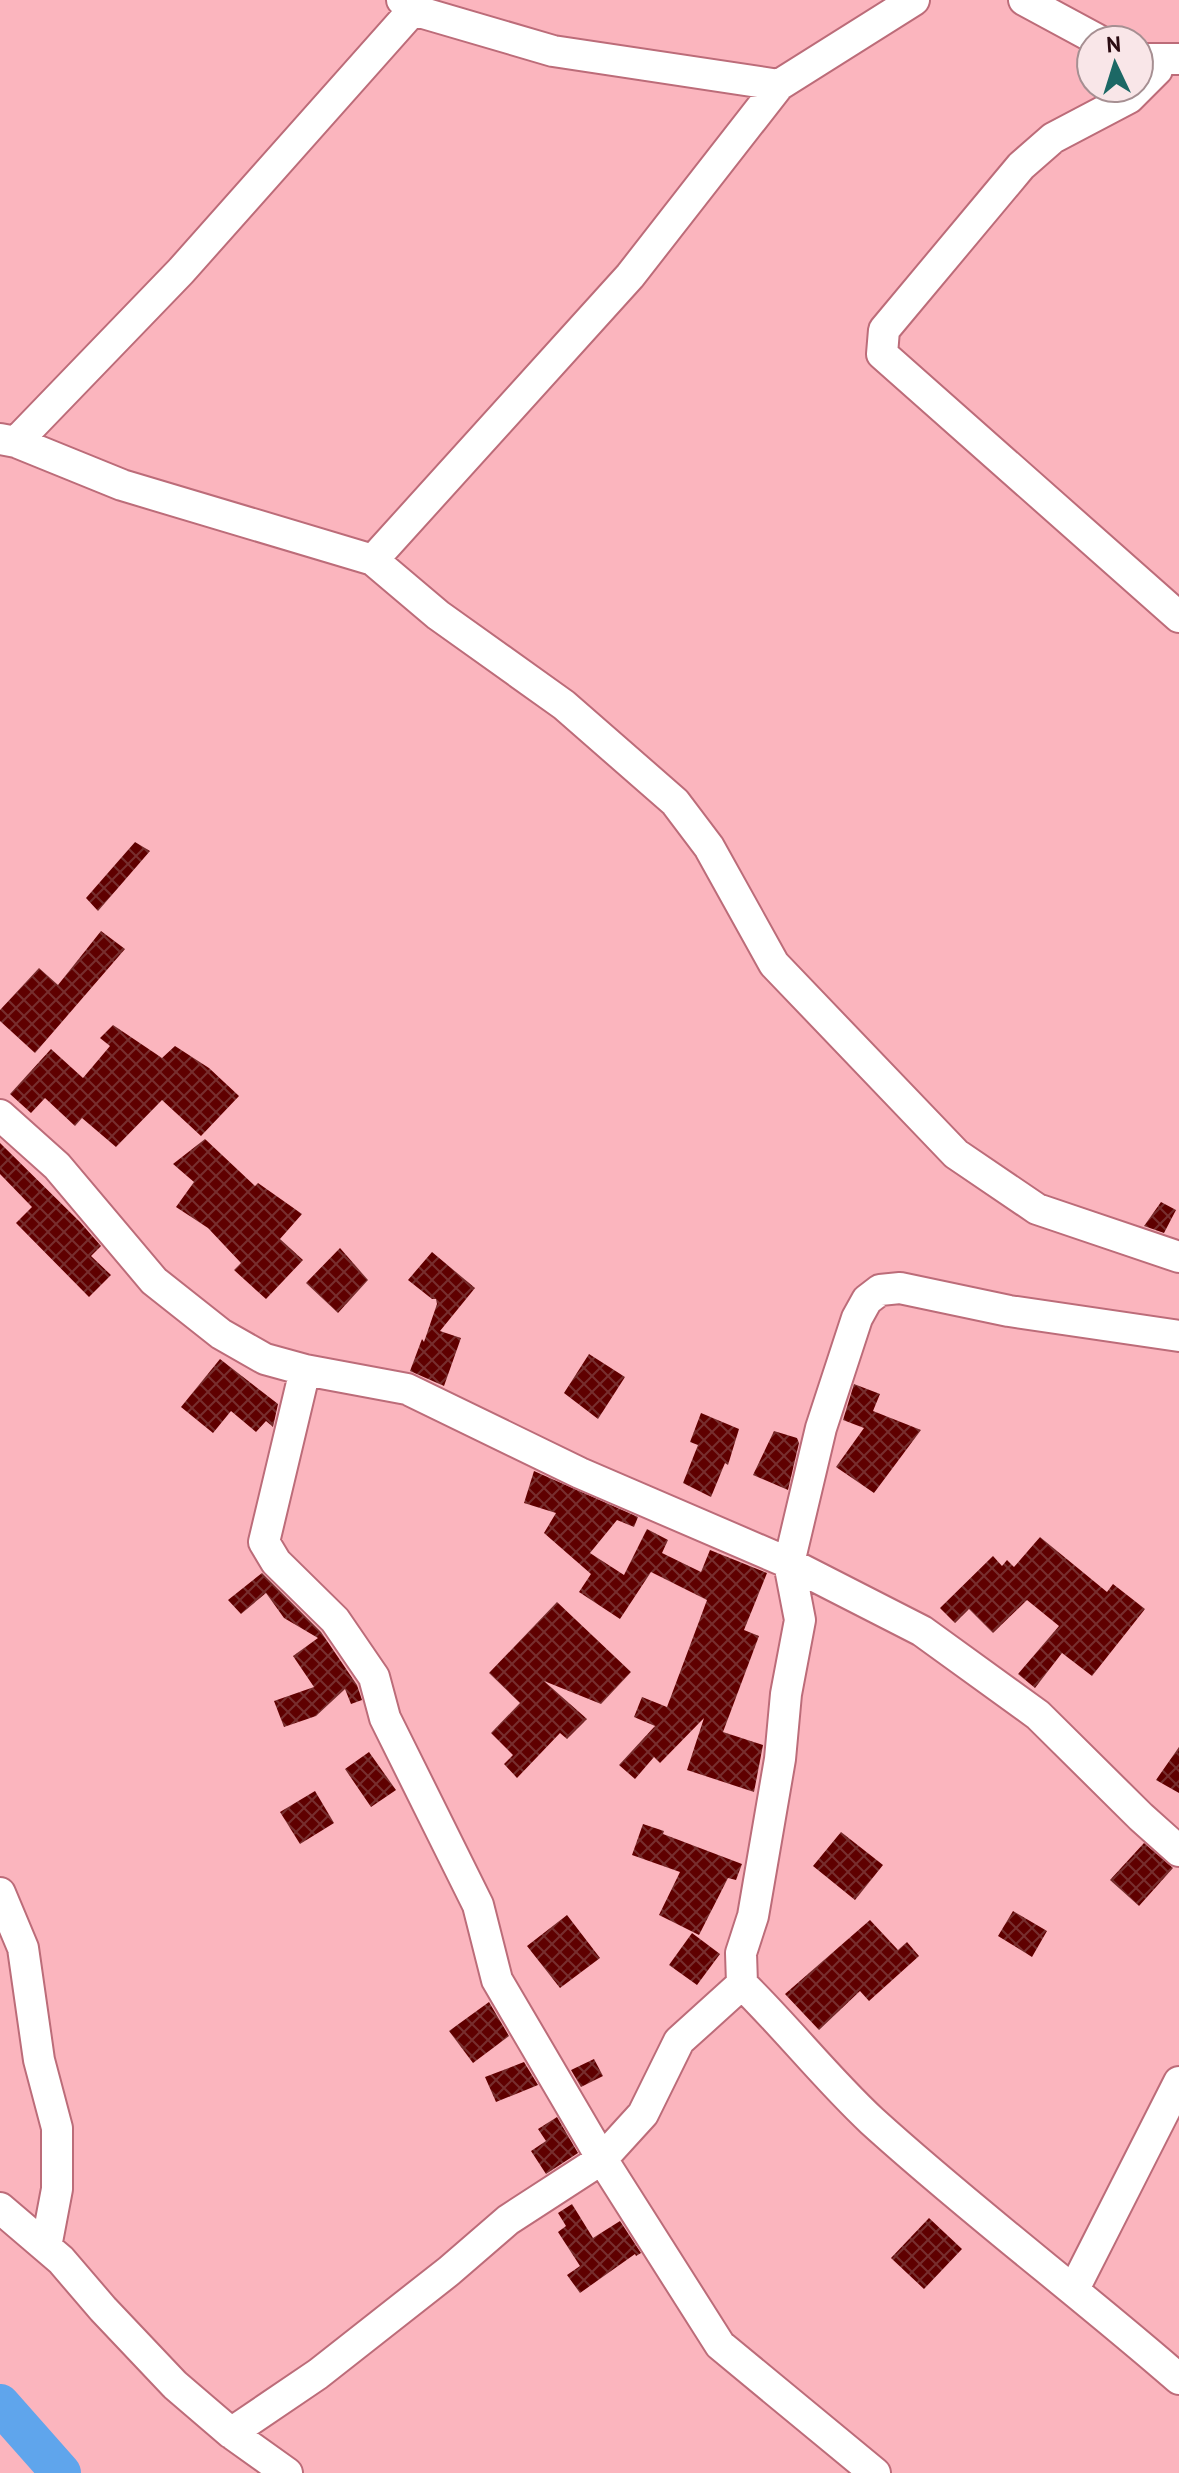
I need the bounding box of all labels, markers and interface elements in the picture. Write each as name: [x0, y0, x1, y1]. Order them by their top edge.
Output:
north arrow: [1075, 24, 1155, 104]
text: N: [1105, 30, 1122, 59]

